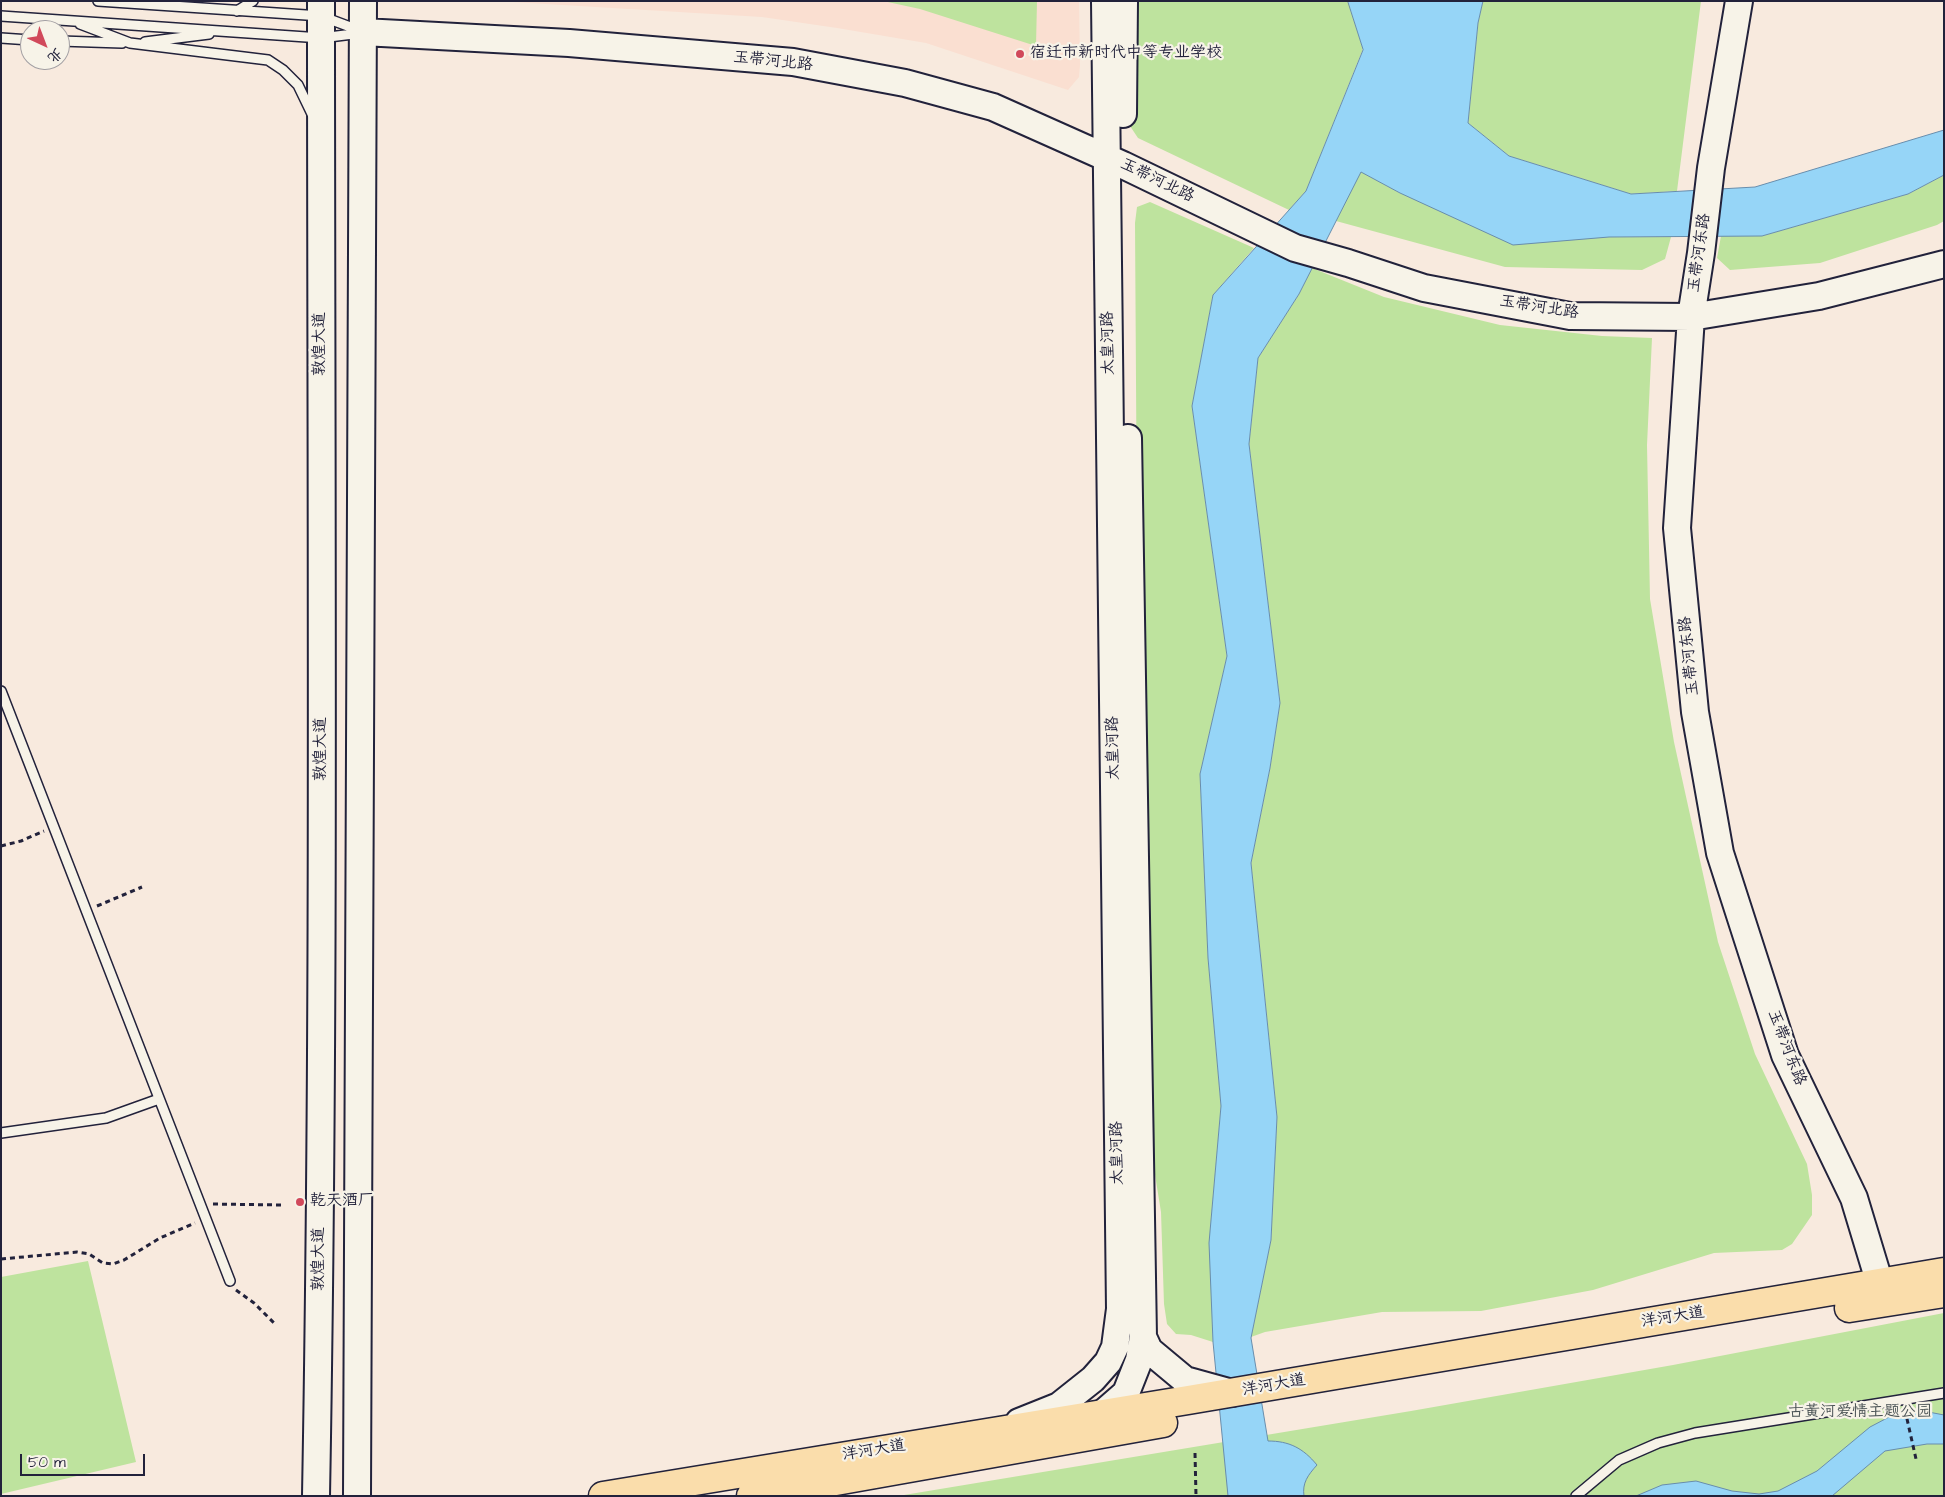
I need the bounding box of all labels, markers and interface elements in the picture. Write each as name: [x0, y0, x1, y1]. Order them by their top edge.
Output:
north arrow: [20, 20, 70, 70]
text: 北: [43, 43, 66, 67]
place label: 宿迁市新时代中等专业学校: [1030, 44, 1222, 64]
street label: 玉带河北路: [732, 48, 814, 76]
marker: 宿迁市新时代中等专业学校: [1014, 48, 1026, 60]
street label: 玉带河北路: [1117, 155, 1197, 207]
street label: 玉带河东路: [1685, 212, 1715, 294]
street label: 玉带河北路: [1498, 292, 1580, 324]
street label: 太皇河路: [1099, 311, 1119, 375]
street label: 敦煌大道: [311, 312, 331, 376]
street label: 玉带河东路: [1676, 615, 1704, 697]
street label: 太皇河路: [1104, 716, 1124, 780]
street label: 敦煌大道: [312, 717, 332, 781]
street label: 玉带河东路: [1763, 1007, 1809, 1089]
street label: 太皇河路: [1108, 1121, 1128, 1185]
place label: 乾天酒厂: [310, 1192, 374, 1212]
marker: 乾天酒厂: [294, 1196, 306, 1208]
street label: 敦煌大道: [310, 1227, 330, 1291]
street label: 洋河大道: [1640, 1304, 1706, 1332]
street label: 洋河大道: [1241, 1371, 1307, 1401]
park label: 古黄河爱情主题公园: [1788, 1403, 1932, 1423]
street label: 洋河大道: [841, 1437, 907, 1465]
scale bar: [22, 1444, 148, 1476]
text: 50 m: [28, 1452, 66, 1473]

